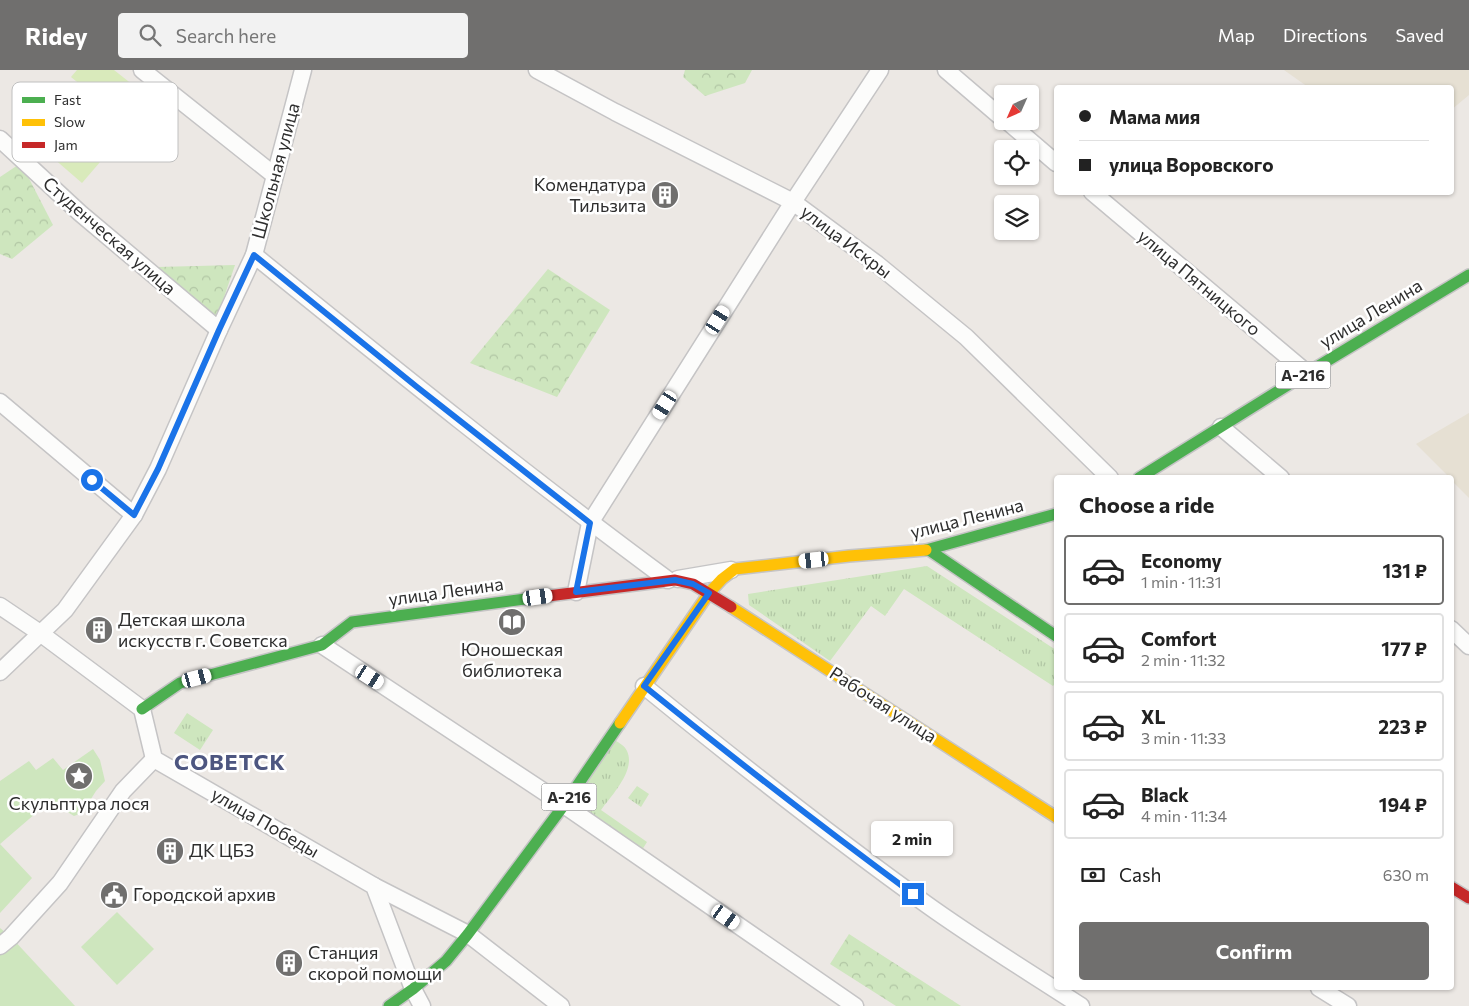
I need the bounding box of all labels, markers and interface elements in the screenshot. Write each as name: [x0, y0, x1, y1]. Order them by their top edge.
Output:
search box: [118, 13, 468, 58]
text: Ridey: [25, 21, 88, 50]
icon: search: [136, 21, 164, 49]
text: Search here: [176, 24, 276, 47]
text: Map: [1218, 24, 1255, 46]
text: Directions: [1283, 24, 1367, 46]
text: Saved: [1395, 24, 1444, 46]
legend: [12, 82, 178, 162]
north arrow: [994, 85, 1039, 130]
map controls: [994, 85, 1039, 240]
text: Fast: [54, 91, 81, 108]
street label: Школьная улица: [246, 100, 304, 241]
text: Мама мия: [1109, 105, 1200, 128]
text: Slow: [54, 113, 85, 130]
text: Jam: [54, 136, 78, 153]
button: locate: [994, 140, 1039, 185]
text: улица Воровского: [1109, 153, 1274, 176]
street label: Студенческая улица: [39, 172, 180, 299]
place label: Комендатура Тильзита: [534, 173, 646, 216]
building icon: Комендатура Тильзита: [650, 180, 680, 210]
button: layers: [994, 195, 1039, 240]
street label: улица Искры: [797, 200, 896, 283]
street label: улица Пятницкого: [1134, 224, 1266, 340]
street label: улица Ленина: [1315, 274, 1426, 352]
car: [703, 303, 732, 337]
road number: А-216: [1276, 362, 1330, 388]
car: [650, 388, 679, 422]
route start: [81, 469, 103, 491]
text: Choose a ride: [1079, 491, 1214, 518]
street label: улица Ленина: [908, 493, 1026, 543]
icon: car: [1081, 548, 1126, 593]
text: Economy: [1141, 549, 1222, 572]
car: [798, 551, 829, 569]
text: 131 ₽: [1383, 559, 1427, 582]
street label: улица Ленина: [387, 572, 505, 610]
text: 1 min · 11:31: [1141, 572, 1221, 591]
car: [522, 587, 553, 607]
library icon: Юношеская библиотека: [497, 607, 527, 637]
place label: Детская школа искусств г. Советска: [118, 608, 288, 651]
building icon: Детская школа искусств г. Советска: [84, 615, 114, 645]
icon: car: [1081, 626, 1126, 671]
text: Comfort: [1141, 627, 1217, 650]
text: 177 ₽: [1381, 637, 1427, 660]
place label: Юношеская библиотека: [461, 638, 563, 681]
text: 2 min · 11:32: [1141, 650, 1226, 669]
street label: Рабочая улица: [826, 661, 941, 747]
car: [353, 663, 386, 691]
car: [180, 667, 213, 689]
icon: car: [1081, 704, 1126, 749]
text: XL: [1141, 705, 1166, 728]
text: 223 ₽: [1378, 715, 1427, 738]
text: 3 min · 11:33: [1141, 728, 1226, 747]
district label: СОВЕТСК: [174, 748, 286, 775]
place icon: Скульптура лося: [64, 761, 94, 791]
street label: улица Победы: [208, 782, 323, 862]
icon: car: [1081, 782, 1126, 827]
text: Black: [1141, 783, 1189, 806]
road number: А-216: [542, 784, 596, 810]
place label: Скульптура лося: [8, 792, 150, 814]
text: 194 ₽: [1379, 793, 1427, 816]
text: 4 min · 11:34: [1141, 806, 1227, 825]
callout: 2 min: [872, 822, 954, 856]
text: 2 min: [892, 829, 932, 848]
building icon: ДК ЦБЗ: [155, 836, 185, 866]
place label: ДК ЦБЗ: [189, 839, 254, 861]
icon: cash: [1079, 861, 1107, 889]
text: Cash: [1119, 863, 1161, 886]
text: 630 m: [1383, 865, 1429, 884]
public building icon: Городской архив: [99, 880, 129, 910]
place label: Городской архив: [133, 883, 276, 905]
route end: [902, 883, 924, 905]
car: [709, 902, 742, 932]
button: Confirm: [1079, 922, 1429, 980]
place label: Станция скорой помощи: [308, 941, 442, 984]
building icon: Станция скорой помощи: [274, 948, 304, 978]

